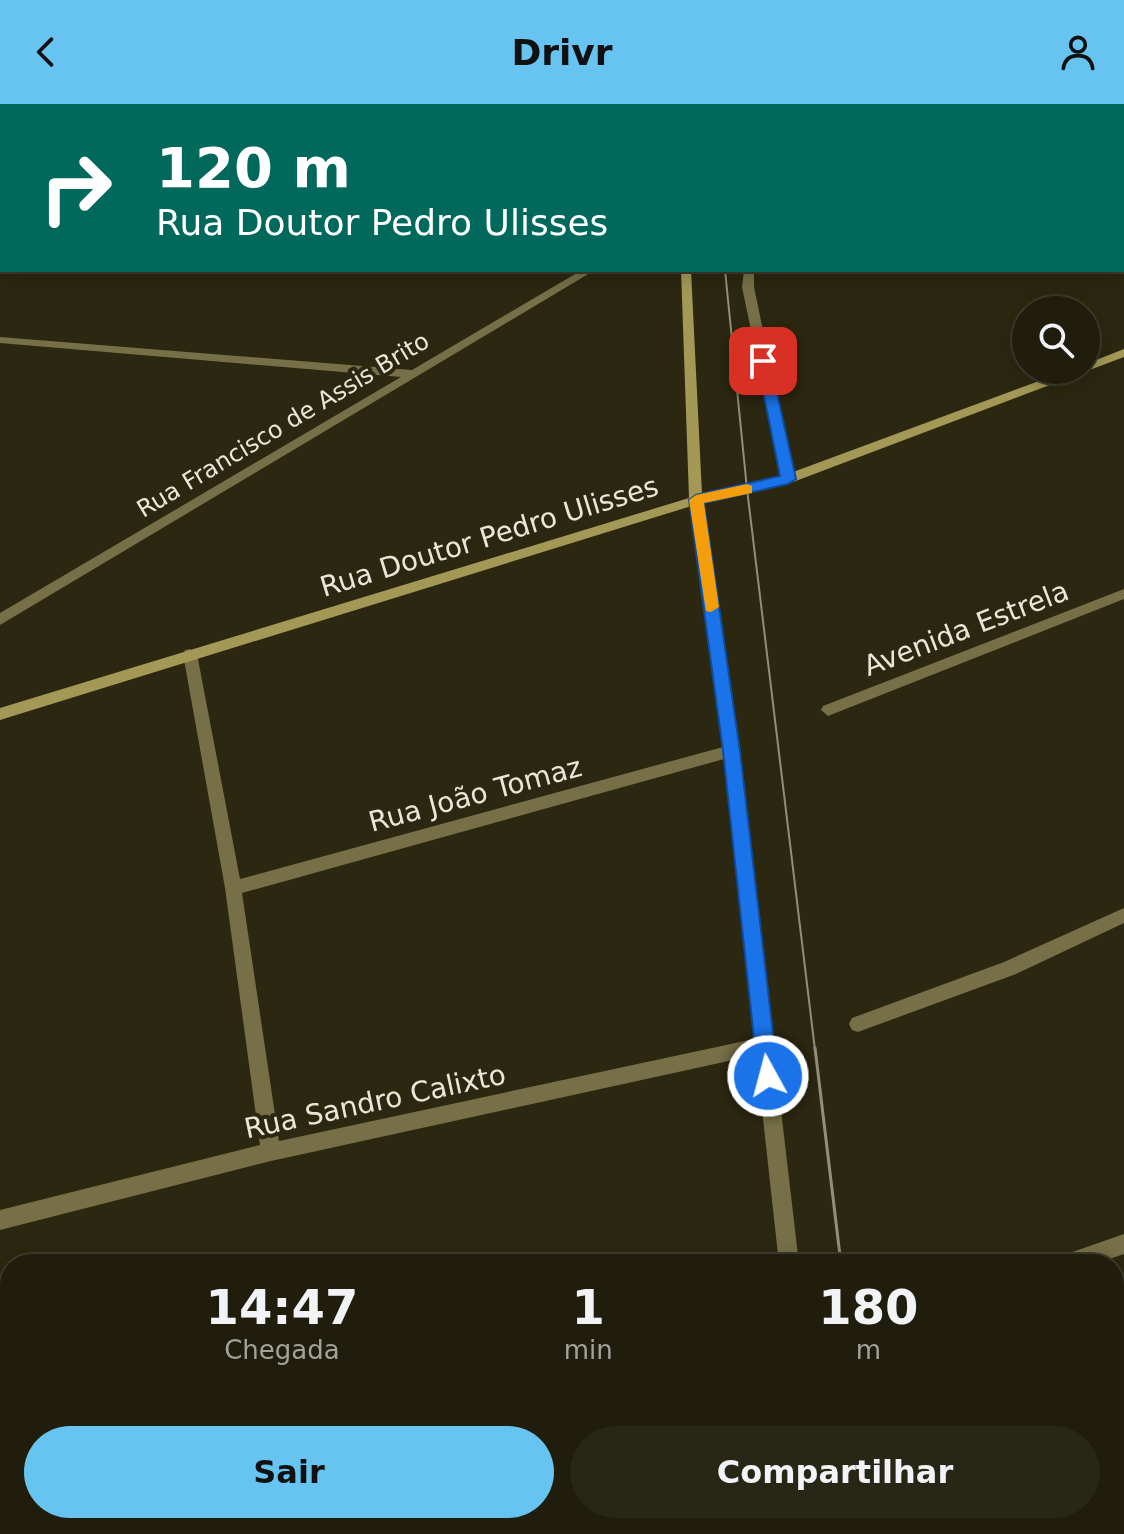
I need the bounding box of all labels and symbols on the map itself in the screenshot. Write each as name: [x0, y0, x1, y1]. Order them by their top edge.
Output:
street label: Rua Francisco de Assis Brito: [132, 327, 434, 523]
pin: [729, 327, 797, 395]
street label: Rua Doutor Pedro Ulisses: [316, 469, 662, 604]
street label: Avenida Estrela: [859, 574, 1073, 683]
street label: Rua João Tomaz: [365, 750, 585, 839]
position arrow: [726, 1034, 810, 1118]
street label: Rua Sandro Calixto: [241, 1058, 509, 1145]

